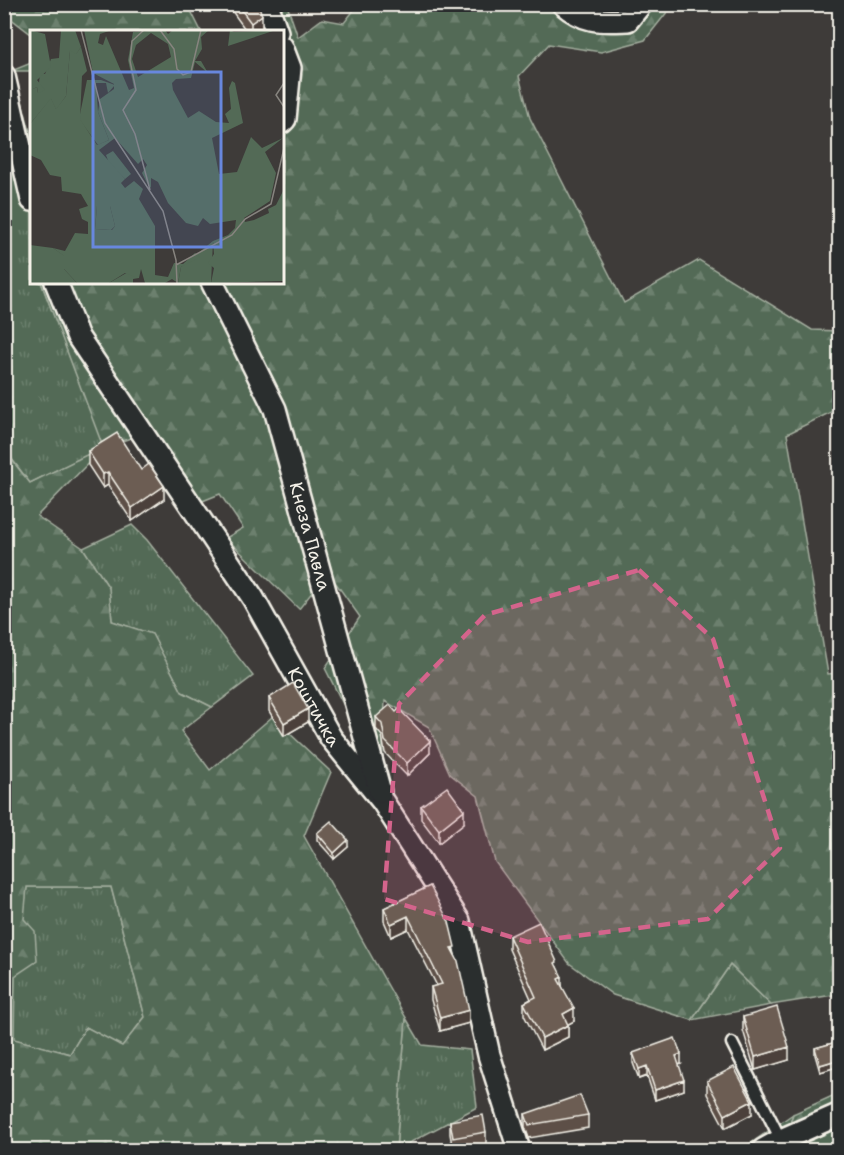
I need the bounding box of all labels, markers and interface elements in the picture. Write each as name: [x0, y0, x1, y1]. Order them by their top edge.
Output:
inset map: [30, 30, 284, 284]
street label: Кнеза Павла: [284, 479, 336, 594]
street label: Коштичка: [282, 663, 345, 752]

